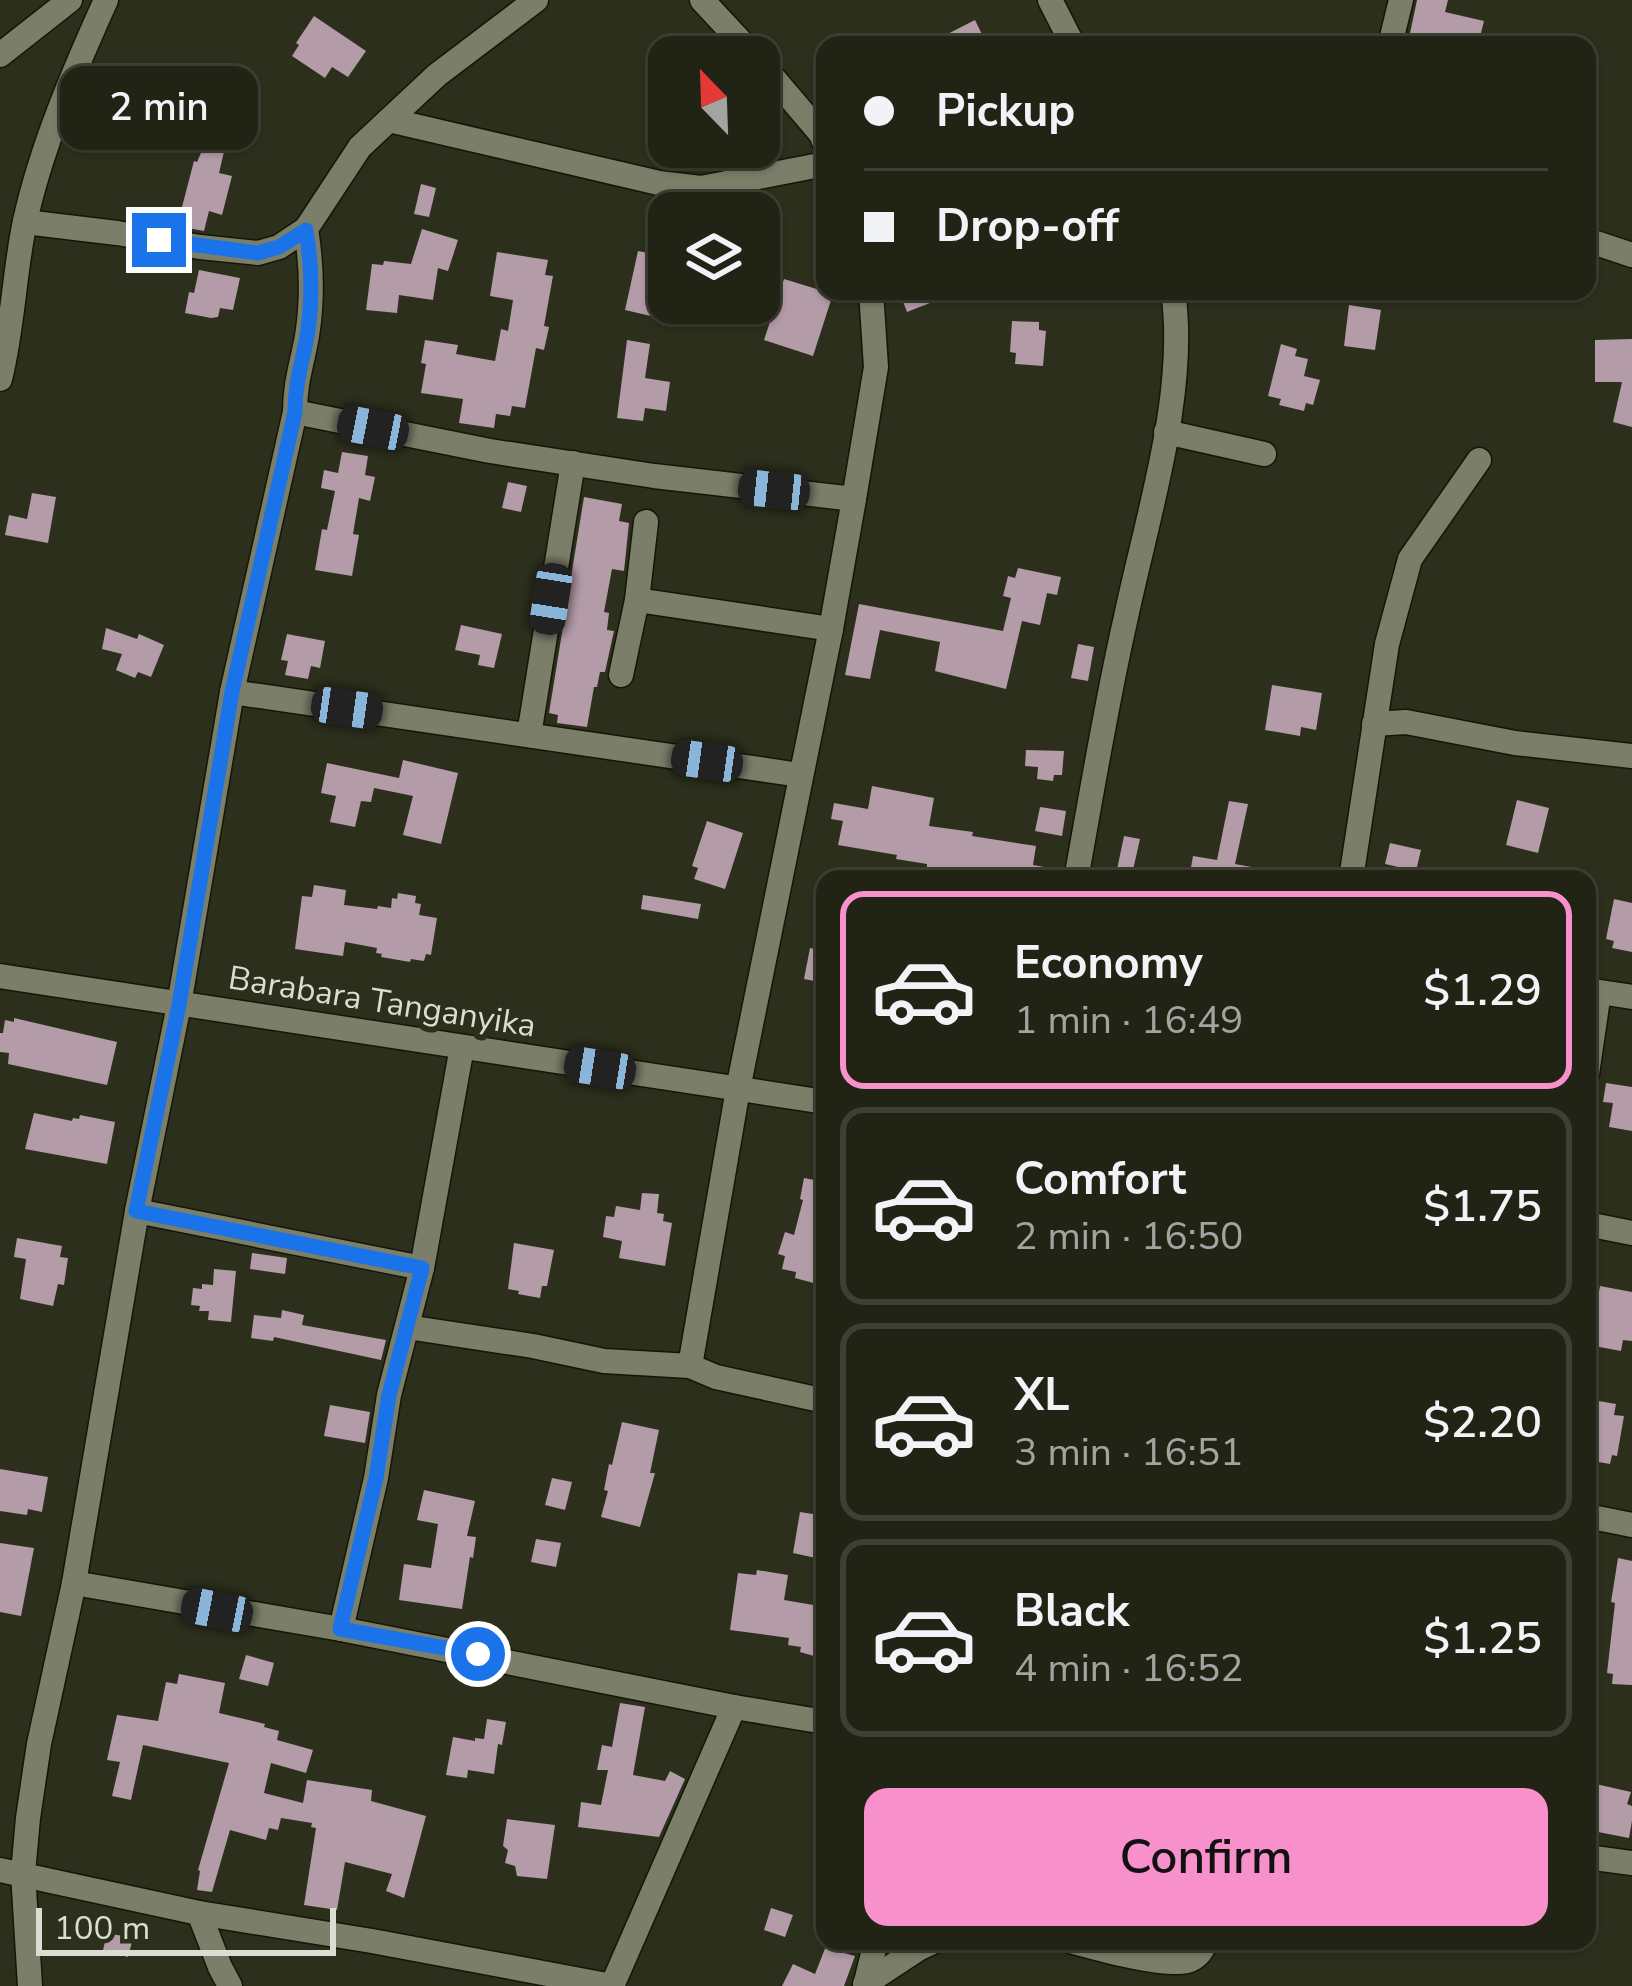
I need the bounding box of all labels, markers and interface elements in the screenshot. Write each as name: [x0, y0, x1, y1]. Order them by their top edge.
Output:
north arrow: [648, 36, 780, 168]
map controls: [648, 36, 780, 324]
callout: 2 min: [60, 66, 258, 150]
text: 2 min: [109, 81, 209, 134]
text: Pickup: [936, 81, 1075, 142]
button: layers: [648, 192, 780, 324]
text: Drop-off: [936, 196, 1119, 257]
route end: [132, 213, 186, 267]
car: [334, 403, 412, 453]
car: [736, 468, 812, 512]
car: [528, 561, 574, 637]
car: [309, 685, 385, 731]
car: [669, 738, 745, 784]
text: Economy: [1014, 933, 1203, 994]
icon: car: [870, 936, 978, 1044]
street label: Barabara Tanganyika: [225, 955, 539, 1049]
text: $1.29: [1423, 960, 1542, 1021]
text: 1 min · 16:49: [1014, 994, 1243, 1047]
car: [562, 1045, 638, 1091]
text: Comfort: [1014, 1149, 1186, 1210]
icon: car: [870, 1152, 978, 1260]
text: $1.75: [1423, 1176, 1542, 1237]
text: 2 min · 16:50: [1014, 1210, 1243, 1263]
text: XL: [1014, 1365, 1070, 1426]
icon: car: [870, 1368, 978, 1476]
text: $2.20: [1423, 1392, 1542, 1453]
text: 3 min · 16:51: [1014, 1426, 1243, 1479]
text: Black: [1014, 1581, 1129, 1642]
icon: car: [870, 1584, 978, 1692]
car: [178, 1585, 256, 1635]
text: $1.25: [1423, 1608, 1542, 1669]
route start: [451, 1627, 505, 1681]
text: 4 min · 16:52: [1014, 1642, 1243, 1695]
button: Confirm: [864, 1788, 1548, 1926]
scale bar: [36, 1902, 336, 1955]
text: 100 m: [54, 1906, 150, 1951]

